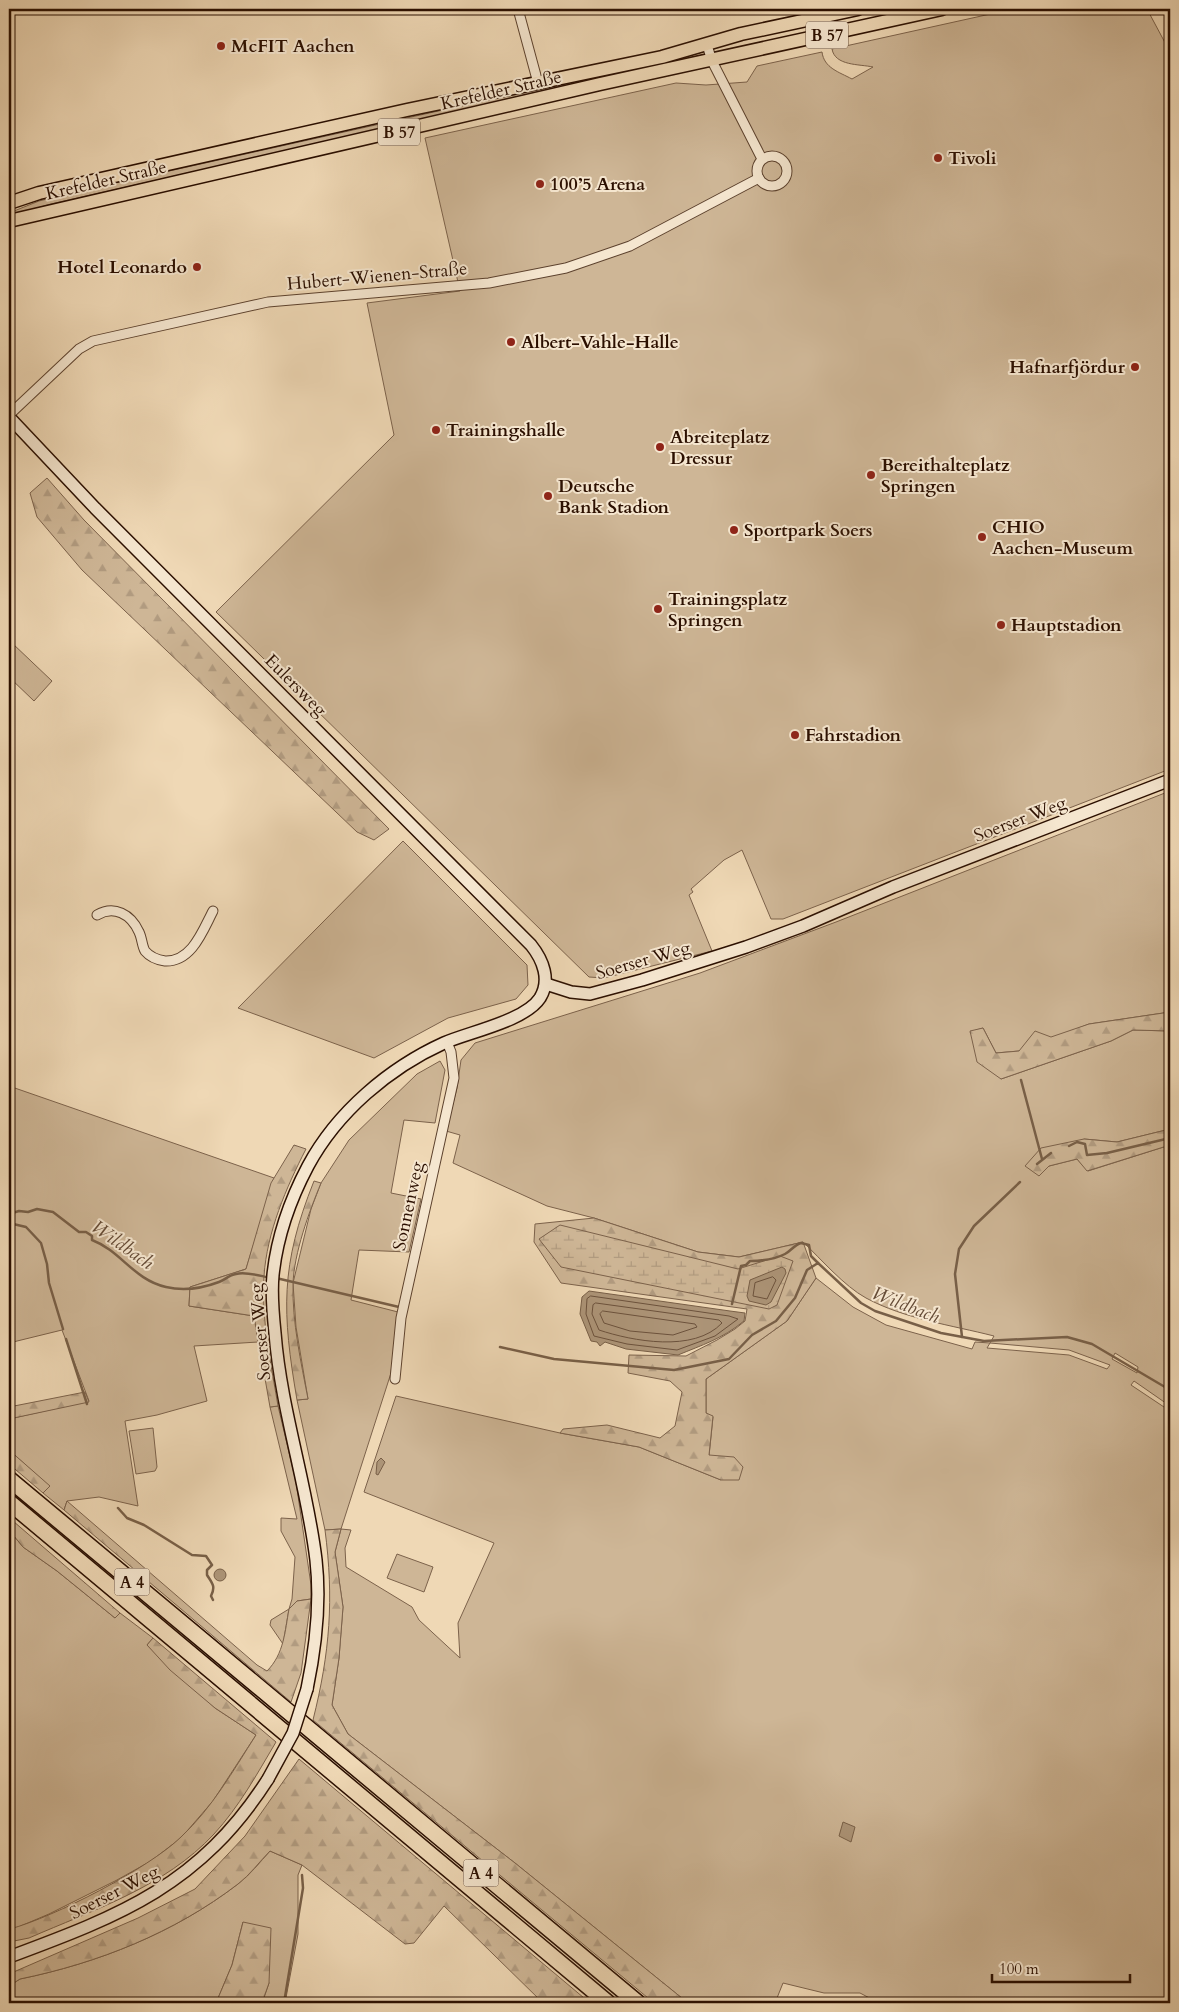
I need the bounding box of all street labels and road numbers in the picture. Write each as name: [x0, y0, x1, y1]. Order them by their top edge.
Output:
road number: B 57: [806, 22, 848, 48]
street label: Krefelder Straße: [438, 64, 564, 117]
road number: B 57: [378, 118, 420, 146]
street label: Krefelder Straße: [43, 154, 169, 207]
street label: Hubert-Wienen-Straße: [286, 256, 468, 297]
street label: Eulersweg: [259, 649, 333, 723]
street label: Soerser Weg: [970, 790, 1071, 849]
street label: Soerser Weg: [593, 935, 694, 986]
street label: Sonnenweg: [387, 1158, 430, 1253]
street label: Soerser Weg: [244, 1282, 277, 1381]
road number: A 4: [114, 1568, 150, 1595]
street label: Soerser Weg: [65, 1859, 164, 1926]
road number: A 4: [464, 1860, 498, 1886]

